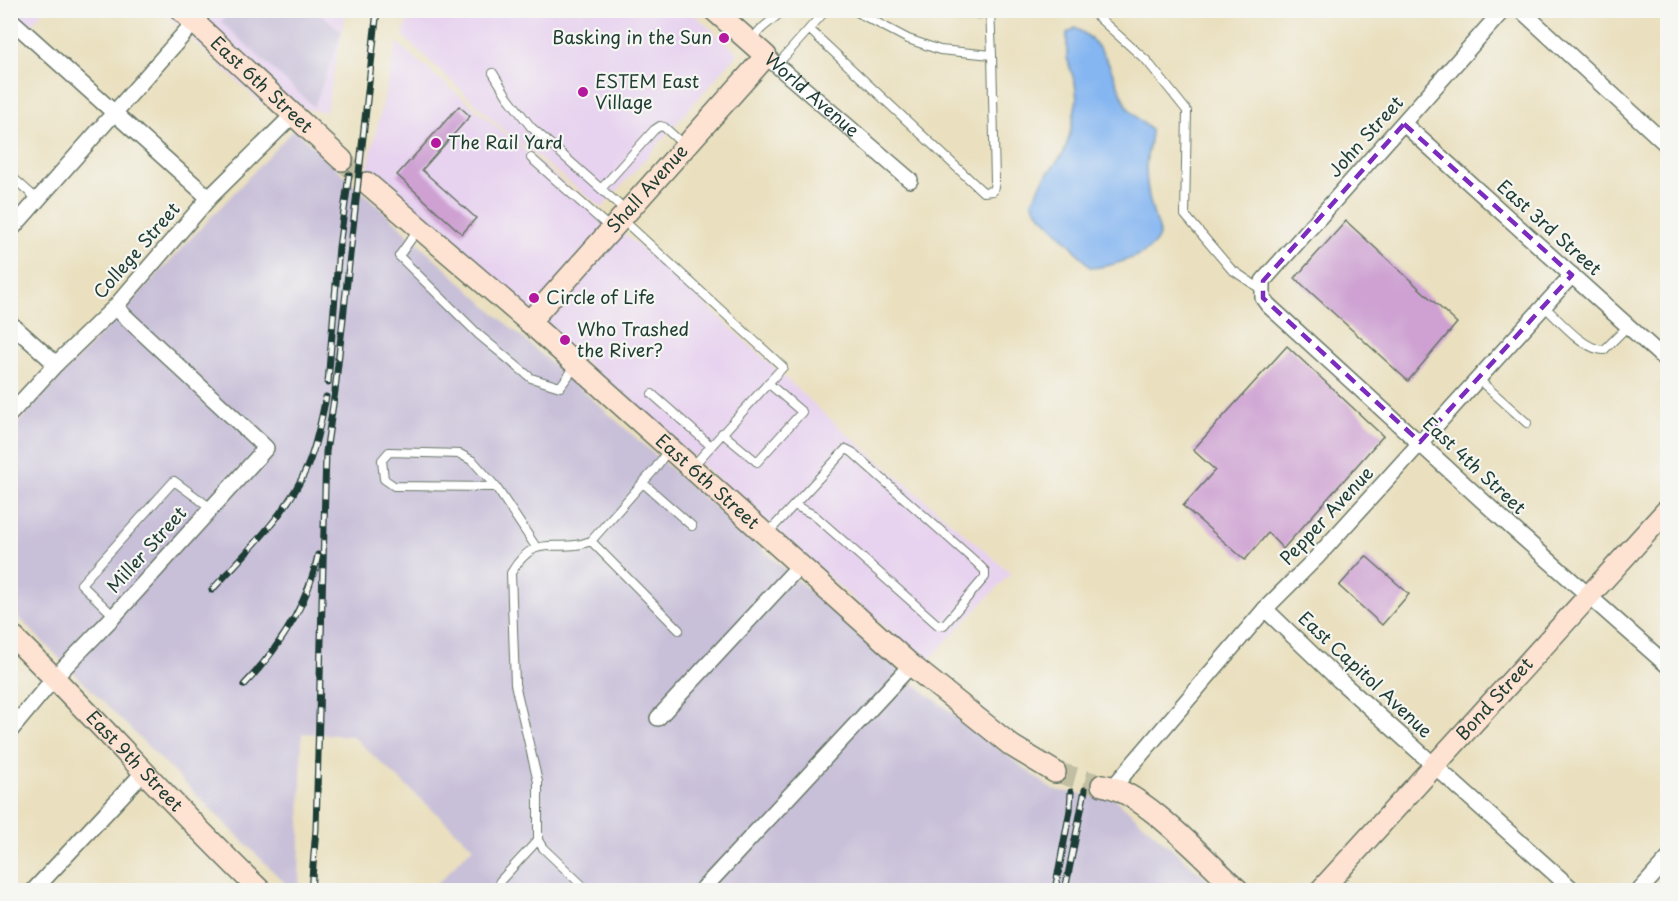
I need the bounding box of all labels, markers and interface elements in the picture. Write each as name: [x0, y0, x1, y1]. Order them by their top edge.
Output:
place label: Basking in the Sun: [552, 23, 712, 50]
street label: East 6th Street: [205, 29, 320, 139]
marker: Basking in the Sun: [717, 31, 731, 45]
street label: World Avenue: [759, 45, 866, 143]
place label: ESTEM East Village: [595, 67, 699, 115]
marker: ESTEM East Village: [576, 85, 590, 99]
street label: John Street: [1321, 89, 1409, 183]
place label: The Rail Yard: [448, 128, 563, 155]
marker: The Rail Yard: [429, 136, 443, 150]
street label: Shall Avenue: [599, 138, 693, 238]
street label: East 3rd Street: [1492, 173, 1608, 281]
street label: College Street: [86, 196, 186, 304]
place label: Circle of Life: [546, 283, 655, 310]
marker: Circle of Life: [527, 291, 541, 305]
place label: Who Trashed the River?: [577, 315, 689, 363]
marker: Who Trashed the River?: [558, 333, 572, 347]
street label: East 4th Street: [1417, 410, 1533, 520]
street label: East 6th Street: [650, 427, 766, 535]
street label: Pepper Avenue: [1273, 459, 1379, 570]
street label: Miller Street: [100, 500, 192, 598]
street label: East Capitol Avenue: [1293, 604, 1439, 743]
street label: Bond Street: [1449, 651, 1539, 746]
street label: East 9th Street: [81, 704, 190, 817]

